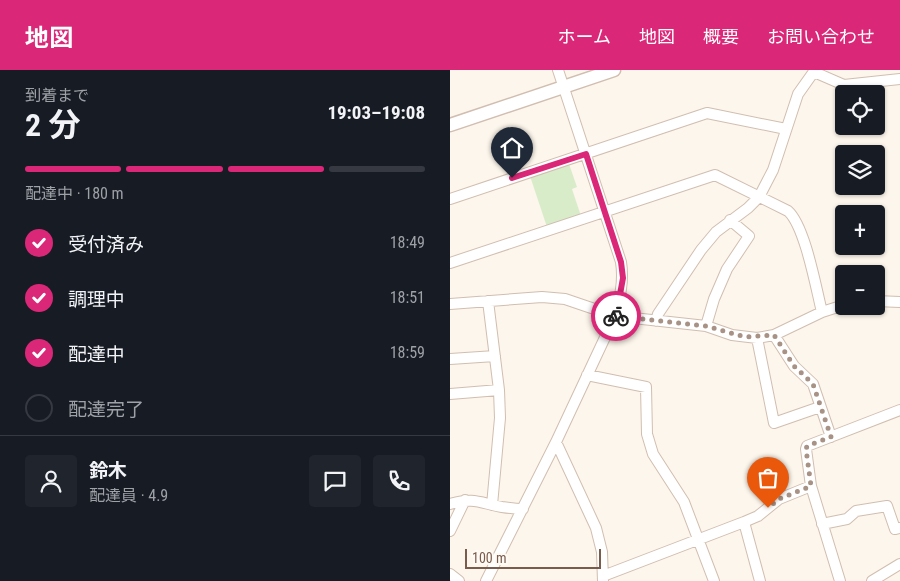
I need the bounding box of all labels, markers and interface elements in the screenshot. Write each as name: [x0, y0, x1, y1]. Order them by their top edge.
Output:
text: 地図: [25, 24, 73, 52]
text: ホーム: [558, 26, 611, 47]
text: 地図: [639, 26, 675, 47]
text: 概要: [703, 26, 739, 47]
text: お問い合わせ: [767, 26, 875, 47]
map controls: [835, 85, 885, 315]
button: locate: [835, 85, 885, 135]
text: 到着まで: [25, 86, 89, 105]
text: 19:03–19:08: [327, 101, 425, 124]
text: 2 分: [25, 106, 81, 144]
pin: [491, 127, 533, 178]
icon: home: [498, 134, 526, 162]
button: layers: [835, 145, 885, 195]
text: 配達中 · 180 m: [25, 184, 124, 203]
button: +: [835, 205, 885, 255]
icon: check: [25, 229, 53, 257]
text: 受付済み: [68, 233, 144, 256]
text: 18:49: [390, 233, 425, 252]
button: −: [835, 265, 885, 315]
icon: check: [25, 284, 53, 312]
text: 調理中: [68, 288, 125, 311]
text: 18:51: [390, 288, 425, 307]
courier: [591, 291, 641, 341]
icon: bike: [602, 302, 630, 330]
icon: check: [25, 339, 53, 367]
text: 配達中: [68, 343, 125, 366]
text: 18:59: [390, 343, 425, 362]
text: 配達完了: [68, 398, 144, 421]
button: person: [25, 455, 77, 507]
button: chat: [309, 455, 361, 507]
button: phone: [373, 455, 425, 507]
pin: [747, 457, 789, 508]
text: 鈴木: [89, 459, 127, 482]
icon: bag: [754, 464, 782, 492]
text: 配達員 · 4.9: [89, 486, 168, 505]
scale bar: [465, 546, 601, 569]
text: 100 m: [472, 550, 507, 566]

